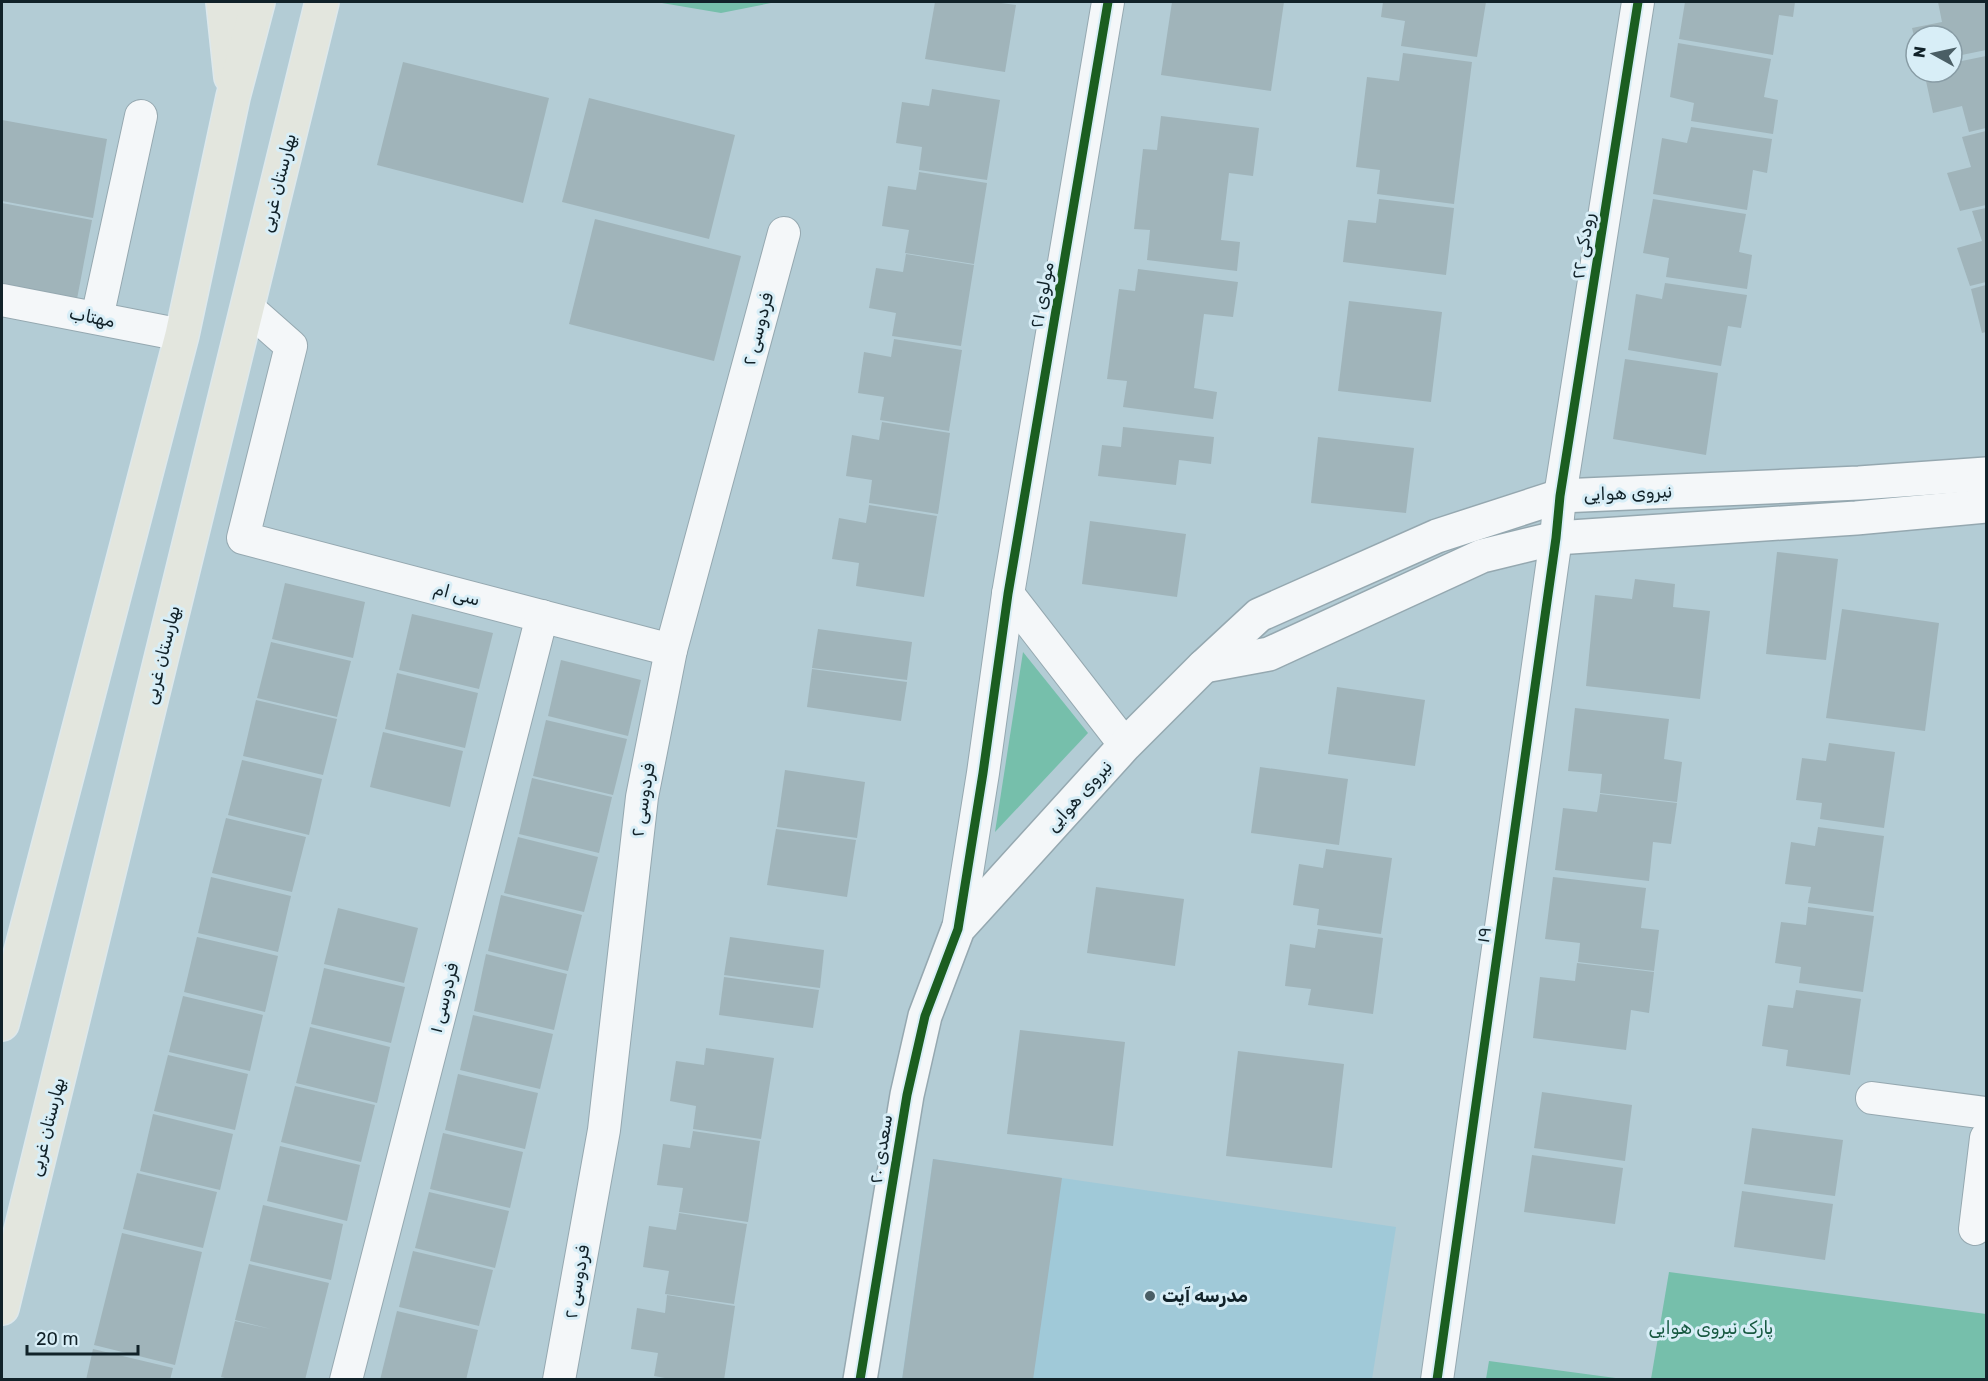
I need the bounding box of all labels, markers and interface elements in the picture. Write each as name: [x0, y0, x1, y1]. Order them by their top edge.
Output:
north arrow: [1904, 24, 1964, 84]
text: N: [1909, 45, 1930, 59]
street label: بهارستان غربی: [255, 131, 301, 235]
street label: رودکی ۲۲: [1567, 211, 1599, 281]
street label: مولوی ۲۱: [1025, 260, 1059, 330]
street label: فردوسی ۲: [738, 290, 778, 368]
street label: مهتاب: [67, 302, 117, 332]
street label: نیروی هوایی: [1583, 480, 1673, 506]
street label: سی ام: [431, 577, 483, 611]
street label: بهارستان غربی: [139, 603, 185, 707]
street label: نیروی هوایی: [1041, 756, 1117, 836]
street label: فردوسی ۲: [626, 761, 660, 839]
street label: ۱۹: [1472, 926, 1496, 944]
street label: فردوسی ۱: [425, 961, 463, 1035]
street label: بهارستان غربی: [24, 1075, 70, 1179]
street label: سعدی ۲۰: [865, 1113, 897, 1185]
street label: فردوسی ۲: [560, 1243, 594, 1321]
place label: مدرسه آیت: [1162, 1285, 1248, 1307]
marker: مدرسه آیت: [1143, 1289, 1157, 1303]
park label: پارک نیروی هوایی: [1649, 1317, 1773, 1340]
scale bar: [27, 1318, 138, 1356]
text: 20 m: [36, 1328, 78, 1350]

